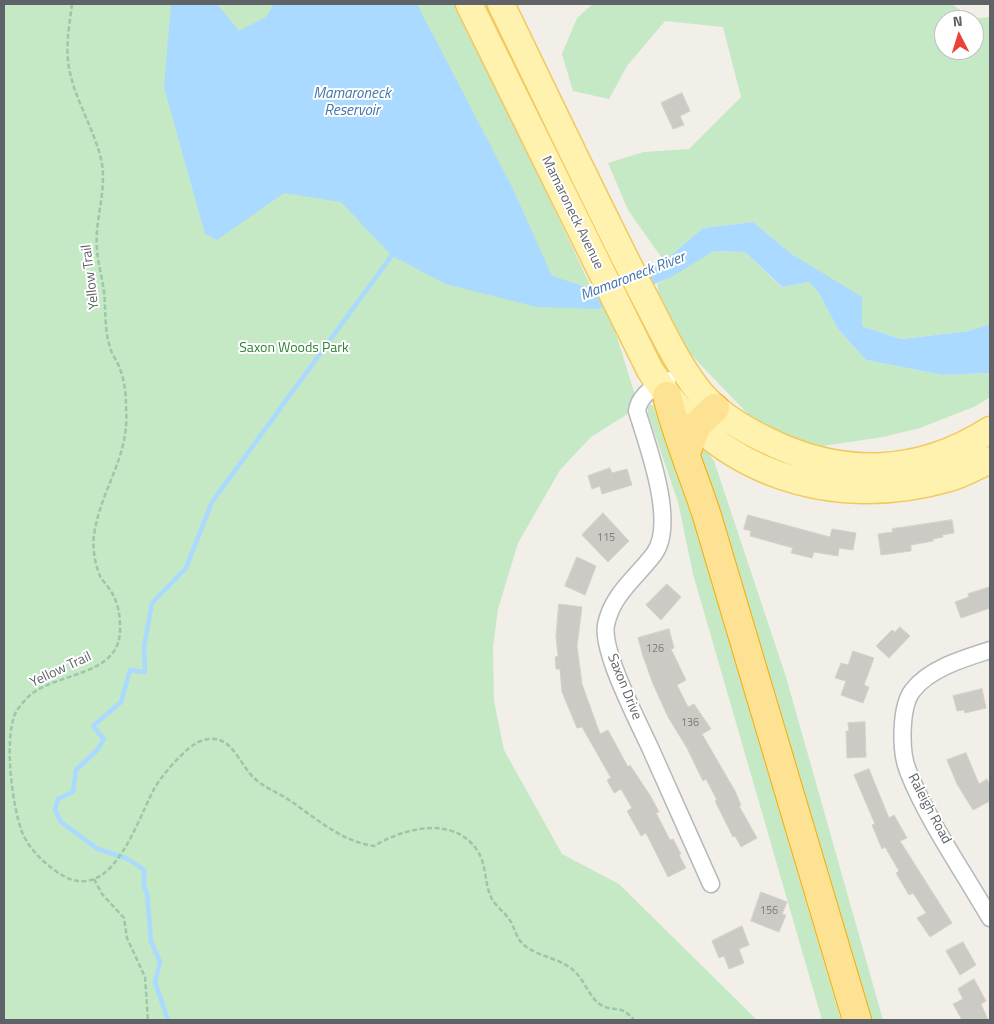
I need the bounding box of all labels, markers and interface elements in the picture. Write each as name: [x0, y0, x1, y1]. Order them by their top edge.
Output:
north arrow: [934, 10, 984, 60]
text: N: [952, 10, 963, 31]
water label: Mamaroneck Reservoir: [313, 85, 391, 120]
street label: Mamaroneck Avenue: [537, 154, 607, 272]
street label: Yellow Trail: [79, 243, 103, 311]
water label: Mamaroneck River: [578, 249, 688, 305]
park label: Saxon Woods Park: [239, 341, 349, 357]
house number: 115: [597, 531, 615, 545]
house number: 126: [646, 642, 664, 656]
street label: Yellow Trail: [28, 649, 94, 691]
street label: Saxon Drive: [603, 652, 645, 722]
house number: 136: [681, 716, 699, 730]
street label: Raleigh Road: [903, 771, 955, 847]
house number: 156: [760, 904, 778, 918]

